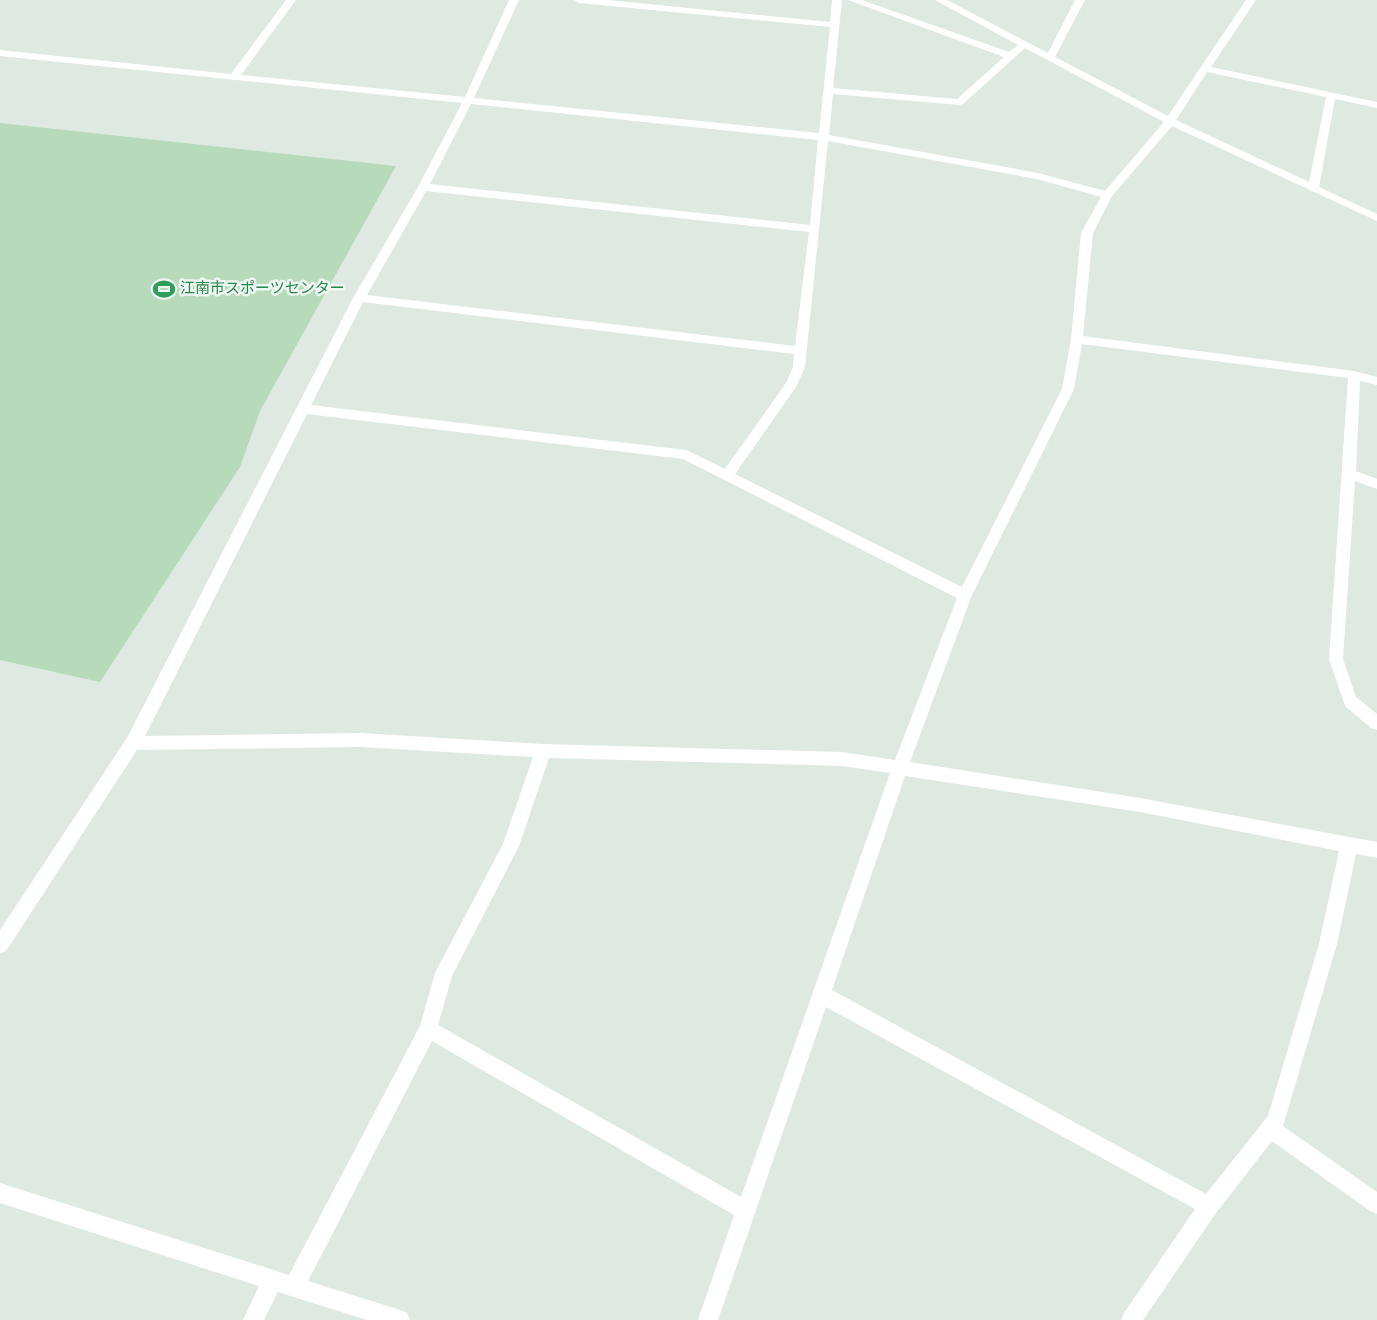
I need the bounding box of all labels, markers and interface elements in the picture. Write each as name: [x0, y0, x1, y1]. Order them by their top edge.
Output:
sports icon: 江南市スポーツセンター: [151, 276, 177, 302]
place label: 江南市スポーツセンター: [180, 280, 345, 299]

